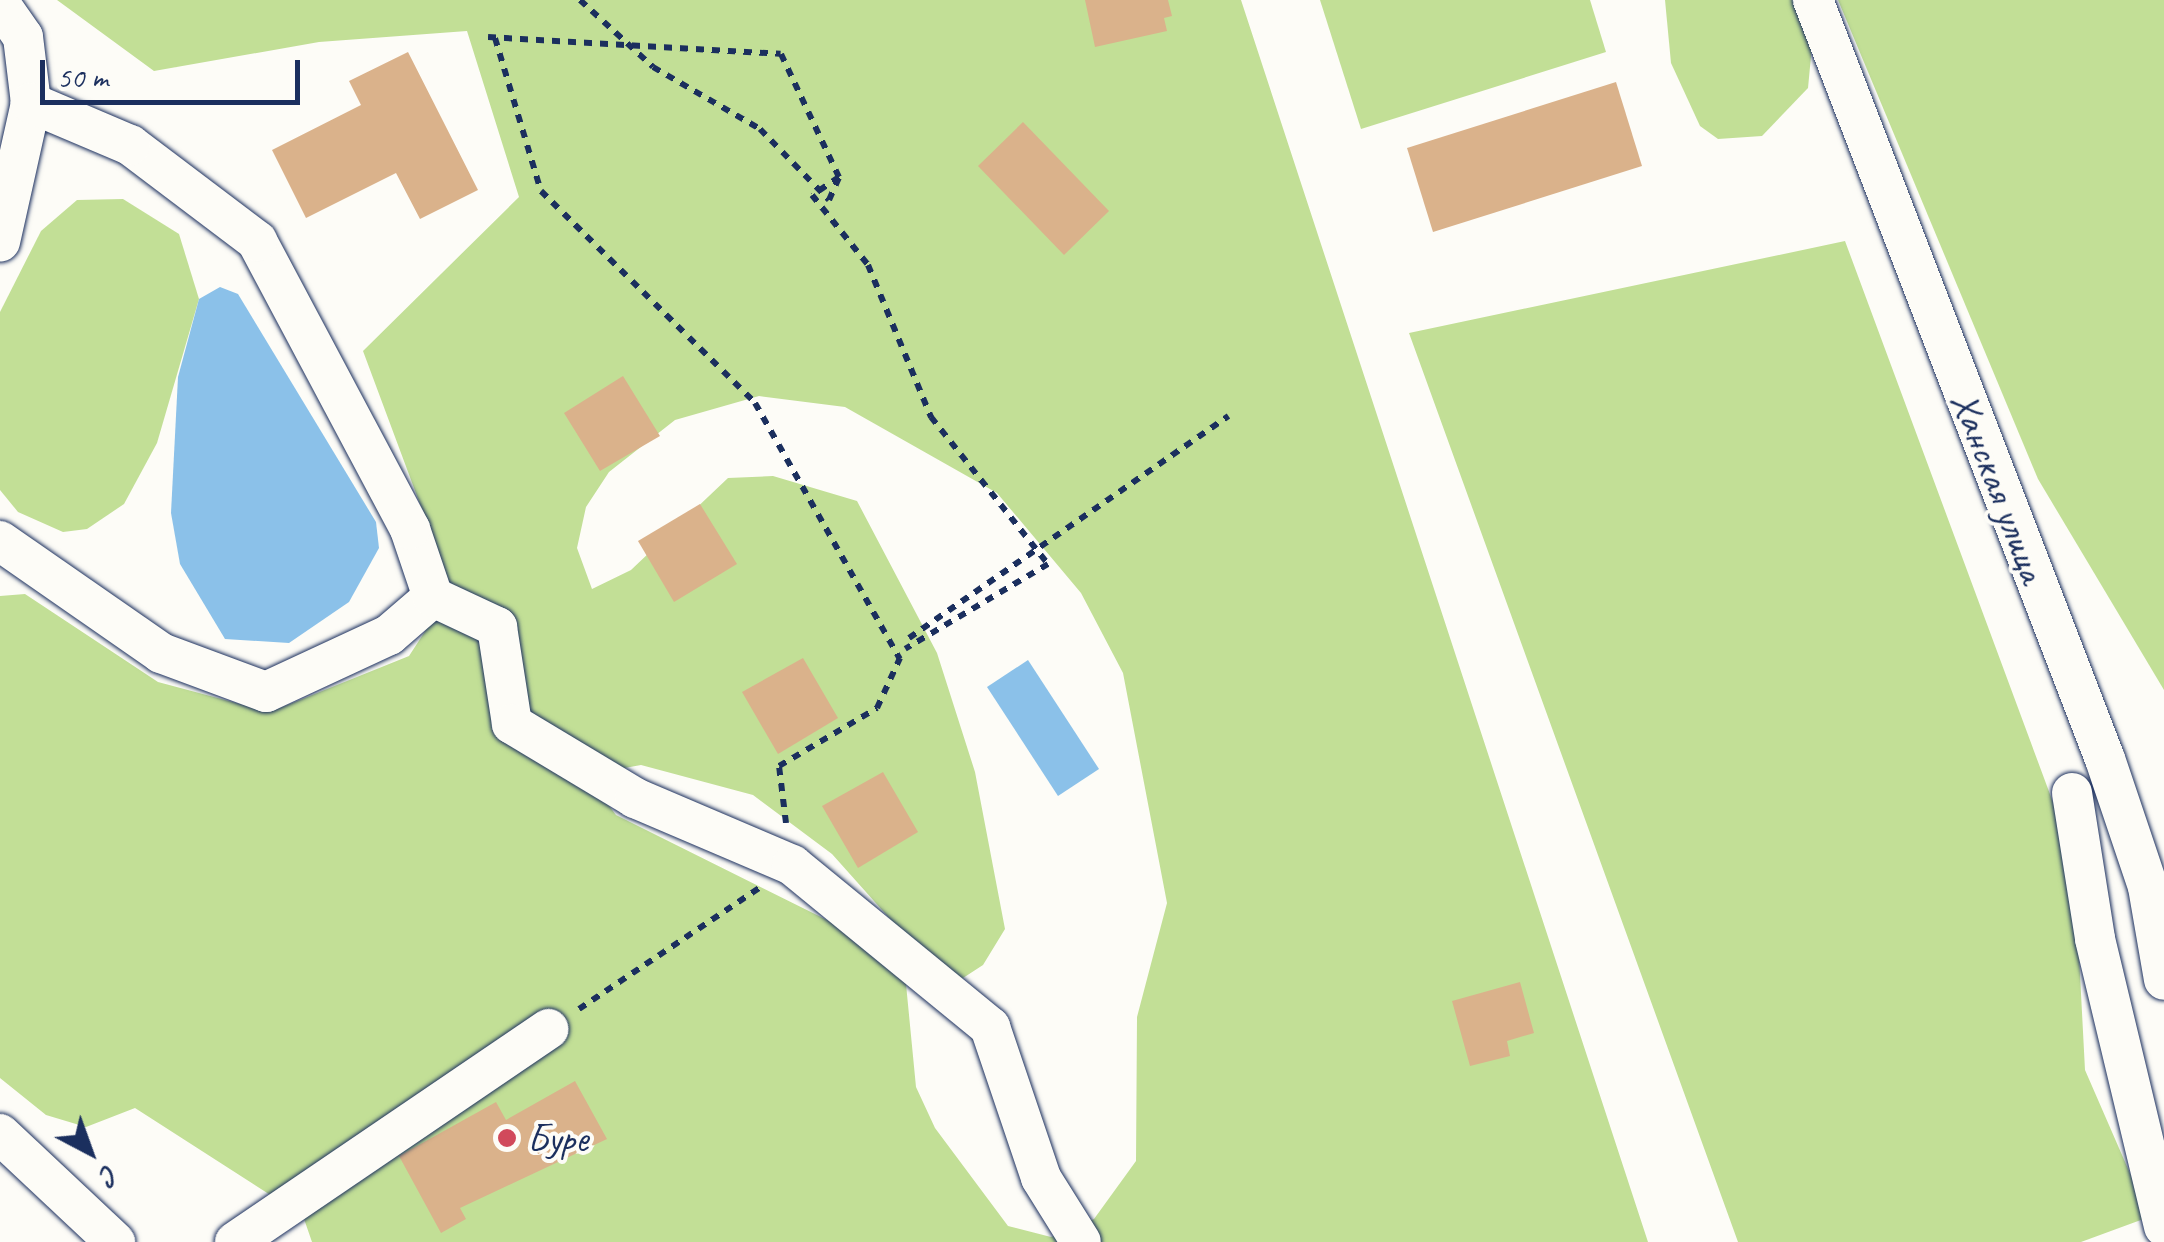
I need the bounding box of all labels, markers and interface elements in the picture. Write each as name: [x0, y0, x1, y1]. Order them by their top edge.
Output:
scale bar: [45, 40, 305, 102]
text: 50 m: [57, 58, 108, 96]
street label: Ханская улица: [1941, 385, 2057, 589]
north arrow: [40, 1102, 140, 1202]
place label: Буре: [527, 1114, 588, 1162]
marker: Буре: [496, 1127, 518, 1149]
text: С: [93, 1157, 127, 1193]

